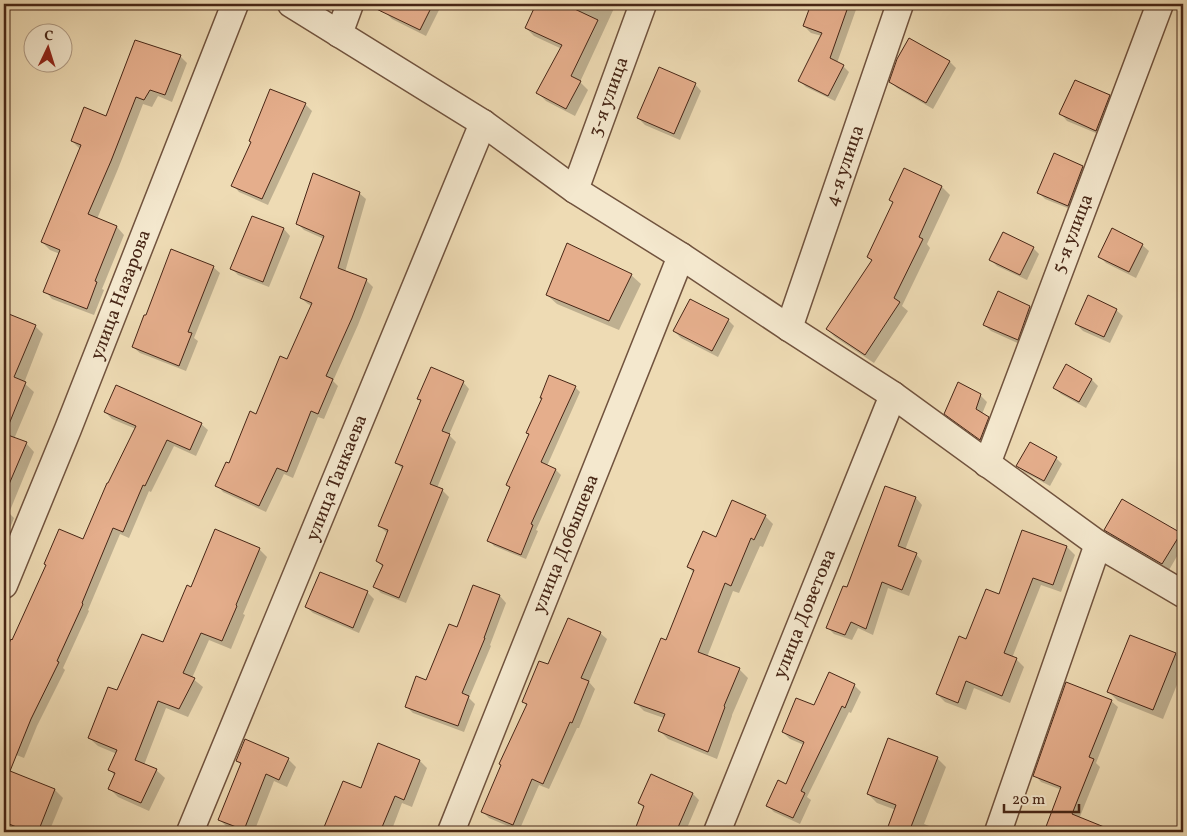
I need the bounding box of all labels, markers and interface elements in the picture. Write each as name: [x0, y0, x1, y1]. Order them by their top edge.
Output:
north arrow: [22, 22, 72, 72]
text: С: [44, 27, 54, 46]
street label: 3-я улица: [582, 53, 636, 141]
street label: 4-я улица: [819, 122, 871, 210]
street label: 5-я улица: [1046, 191, 1100, 277]
street label: улица Назарова: [84, 226, 158, 364]
street label: улица Танкаева: [300, 411, 374, 545]
street label: улица Добышева: [526, 471, 606, 617]
street label: улица Доветова: [767, 545, 843, 683]
scale bar: [1004, 781, 1080, 813]
text: 20 m: [1012, 790, 1045, 811]

